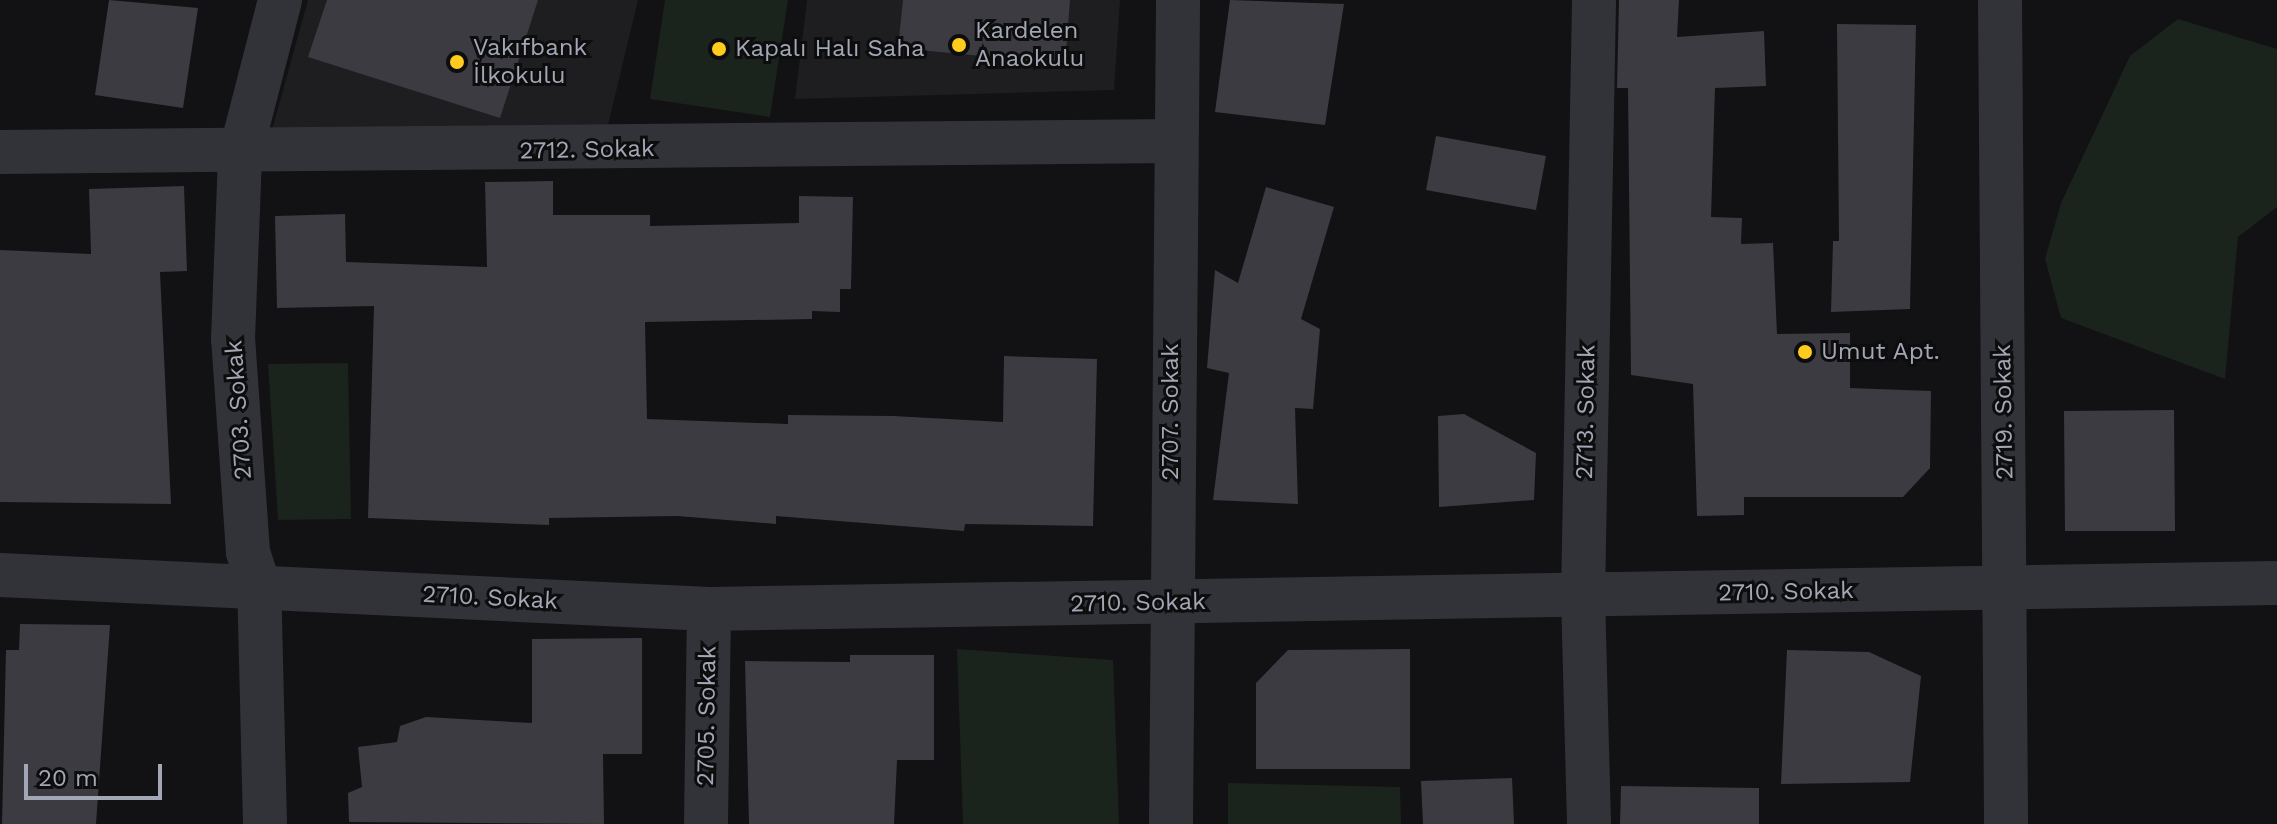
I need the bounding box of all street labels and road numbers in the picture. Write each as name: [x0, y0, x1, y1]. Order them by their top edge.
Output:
street label: 2712. Sokak: [519, 134, 655, 166]
street label: 2703. Sokak: [220, 339, 258, 481]
street label: 2707. Sokak: [1157, 343, 1185, 481]
street label: 2713. Sokak: [1570, 344, 1602, 480]
street label: 2719. Sokak: [1988, 344, 2020, 480]
street label: 2710. Sokak: [1718, 576, 1854, 608]
street label: 2710. Sokak: [422, 580, 558, 616]
street label: 2710. Sokak: [1070, 587, 1206, 619]
street label: 2705. Sokak: [691, 646, 723, 786]

